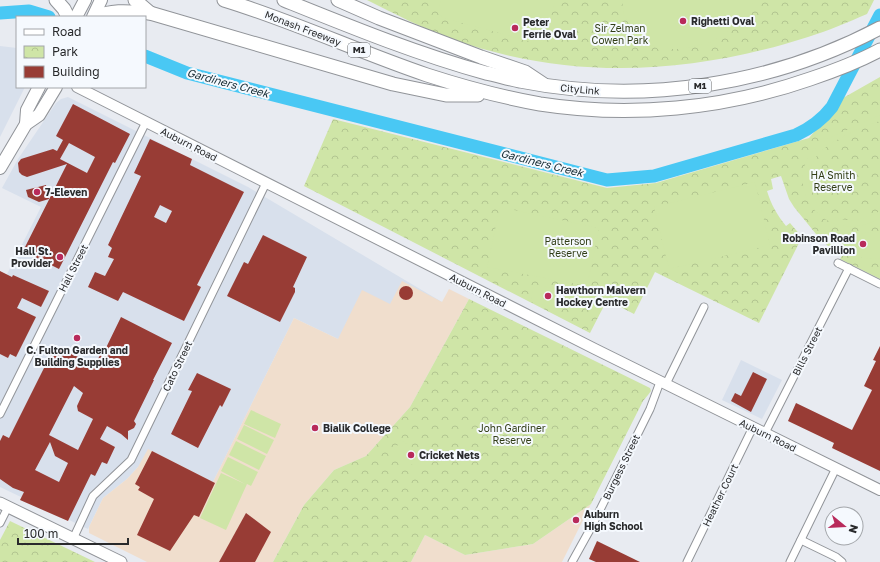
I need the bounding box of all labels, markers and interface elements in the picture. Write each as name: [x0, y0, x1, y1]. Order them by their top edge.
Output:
street label: Monash Freeway: [263, 8, 343, 48]
place label: Righetti Oval: [691, 15, 755, 27]
legend: [16, 16, 146, 88]
place label: Peter Ferrie Oval: [523, 16, 577, 40]
marker: Righetti Oval: [678, 16, 688, 26]
park label: Sir Zelman Cowen Park: [592, 22, 649, 46]
marker: Peter Ferrie Oval: [510, 23, 520, 33]
text: Road: [52, 24, 81, 39]
road number: M1: [348, 43, 370, 57]
text: Park: [52, 44, 78, 59]
text: Building: [52, 64, 100, 79]
water label: Gardiners Creek: [186, 65, 272, 100]
road number: M1: [689, 79, 711, 93]
street label: CityLink: [560, 81, 601, 97]
street label: Auburn Road: [159, 125, 219, 163]
water label: Gardiners Creek: [500, 146, 586, 179]
park label: HA Smith Reserve: [811, 169, 855, 193]
place label: 7-Eleven: [45, 186, 87, 198]
marker: 7-Eleven: [32, 187, 42, 197]
place label: Robinson Road Pavillion: [782, 232, 855, 256]
park label: Patterson Reserve: [544, 235, 592, 259]
marker: Robinson Road Pavillion: [858, 239, 868, 249]
street label: Hall Street: [56, 242, 90, 294]
place label: Hall St. Provider: [11, 245, 52, 269]
marker: Hall St. Provider: [55, 252, 65, 262]
street label: Auburn Road: [448, 271, 508, 309]
place label: Hawthorn Malvern Hockey Centre: [556, 284, 646, 308]
marker: Hawthorn Malvern Hockey Centre: [543, 291, 553, 301]
street label: Bills Street: [790, 325, 824, 377]
marker: C. Fulton Garden and Building Supplies: [72, 333, 82, 343]
street label: Cato Street: [160, 339, 194, 393]
place label: C. Fulton Garden and Building Supplies: [26, 344, 128, 368]
street label: Auburn Road: [738, 416, 798, 454]
place label: Bialik College: [323, 422, 391, 434]
park label: John Gardiner Reserve: [478, 422, 546, 446]
marker: Bialik College: [310, 423, 320, 433]
street label: Burgess Street: [600, 432, 642, 502]
place label: Cricket Nets: [419, 449, 480, 461]
marker: Cricket Nets: [406, 450, 416, 460]
street label: Heather Court: [700, 462, 740, 528]
north arrow: [824, 506, 864, 546]
place label: Auburn High School: [584, 508, 644, 532]
marker: Auburn High School: [571, 515, 581, 525]
scale bar: [18, 520, 128, 546]
text: N: [847, 523, 861, 535]
text: 100 m: [24, 526, 58, 541]

